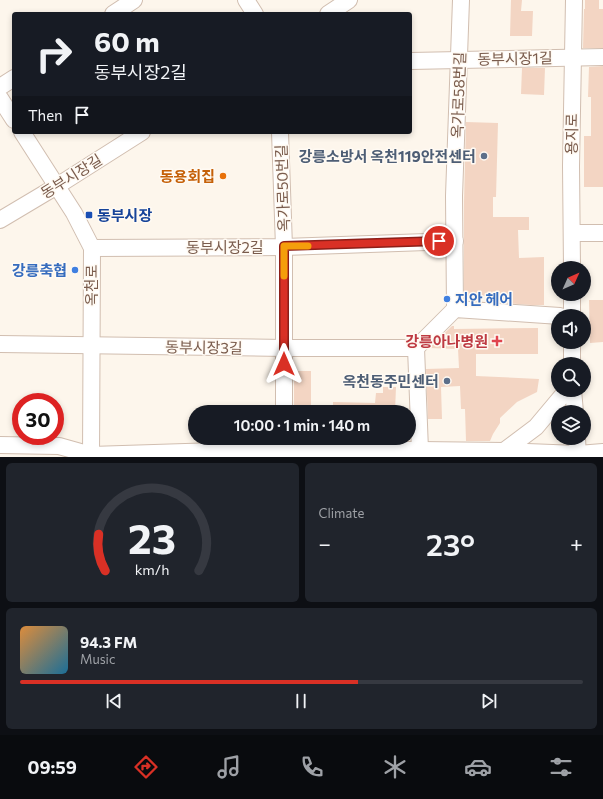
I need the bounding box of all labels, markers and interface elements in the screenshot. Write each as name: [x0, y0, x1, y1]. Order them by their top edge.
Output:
text: 60 m: [94, 24, 160, 58]
icon: right: [28, 28, 80, 80]
street label: 동부시장1길: [477, 48, 553, 68]
street label: 옥가로58번길: [447, 51, 469, 139]
text: 동부시장2길: [94, 61, 187, 83]
icon: arrive: [71, 104, 93, 126]
text: Then: [28, 106, 63, 124]
street label: 용지로: [562, 113, 580, 155]
street label: 옥가로50번길: [271, 144, 293, 232]
place label: 강릉소방서 옥천119안전센터: [299, 147, 476, 165]
street label: 동부시장길: [37, 150, 105, 202]
marker: 강릉소방서 옥천119안전센터: [479, 151, 489, 161]
place label: 동용회집: [160, 167, 215, 185]
marker: 동용회집: [218, 171, 228, 181]
place label: 동부시장: [97, 206, 152, 224]
marker: 동부시장: [84, 210, 94, 220]
pin: [422, 224, 456, 258]
icon: arrive: [428, 230, 450, 252]
street label: 동부시장2길: [186, 238, 264, 256]
place label: 강릉축협: [12, 261, 67, 279]
north arrow: [551, 261, 591, 301]
map controls: [551, 261, 591, 445]
street label: 옥천로: [82, 264, 100, 306]
marker: 강릉축협: [70, 265, 80, 275]
place label: 지안 헤어: [455, 290, 513, 308]
marker: 지안 헤어: [442, 294, 452, 304]
button: sound: [551, 309, 591, 349]
place label: 강릉아나병원: [405, 332, 488, 350]
marker: 강릉아나병원: [491, 335, 503, 347]
street label: 동부시장3길: [165, 337, 243, 357]
position arrow: [263, 343, 305, 385]
button: search: [551, 357, 591, 397]
place label: 옥천동주민센터: [342, 372, 439, 390]
marker: 옥천동주민센터: [442, 376, 452, 386]
speed limit sign: 30: [12, 393, 64, 445]
button: layers: [551, 405, 591, 445]
text: 10:00 · 1 min · 140 m: [234, 416, 370, 434]
text: Climate: [319, 505, 364, 521]
text: 23: [128, 511, 176, 562]
text: 23°: [426, 525, 475, 562]
text: −: [319, 530, 331, 557]
text: +: [570, 530, 583, 557]
text: km/h: [135, 559, 170, 577]
text: 94.3 FM: [80, 633, 137, 651]
text: Music: [80, 651, 115, 667]
icon: previous: [103, 690, 125, 712]
icon: pause: [290, 690, 312, 712]
icon: next: [478, 690, 500, 712]
icon: directions: [132, 753, 160, 781]
icon: music: [215, 753, 243, 781]
icon: phone: [298, 753, 326, 781]
icon: climate: [381, 753, 409, 781]
icon: car: [464, 753, 492, 781]
icon: filters: [547, 753, 575, 781]
text: 09:59: [28, 756, 77, 778]

